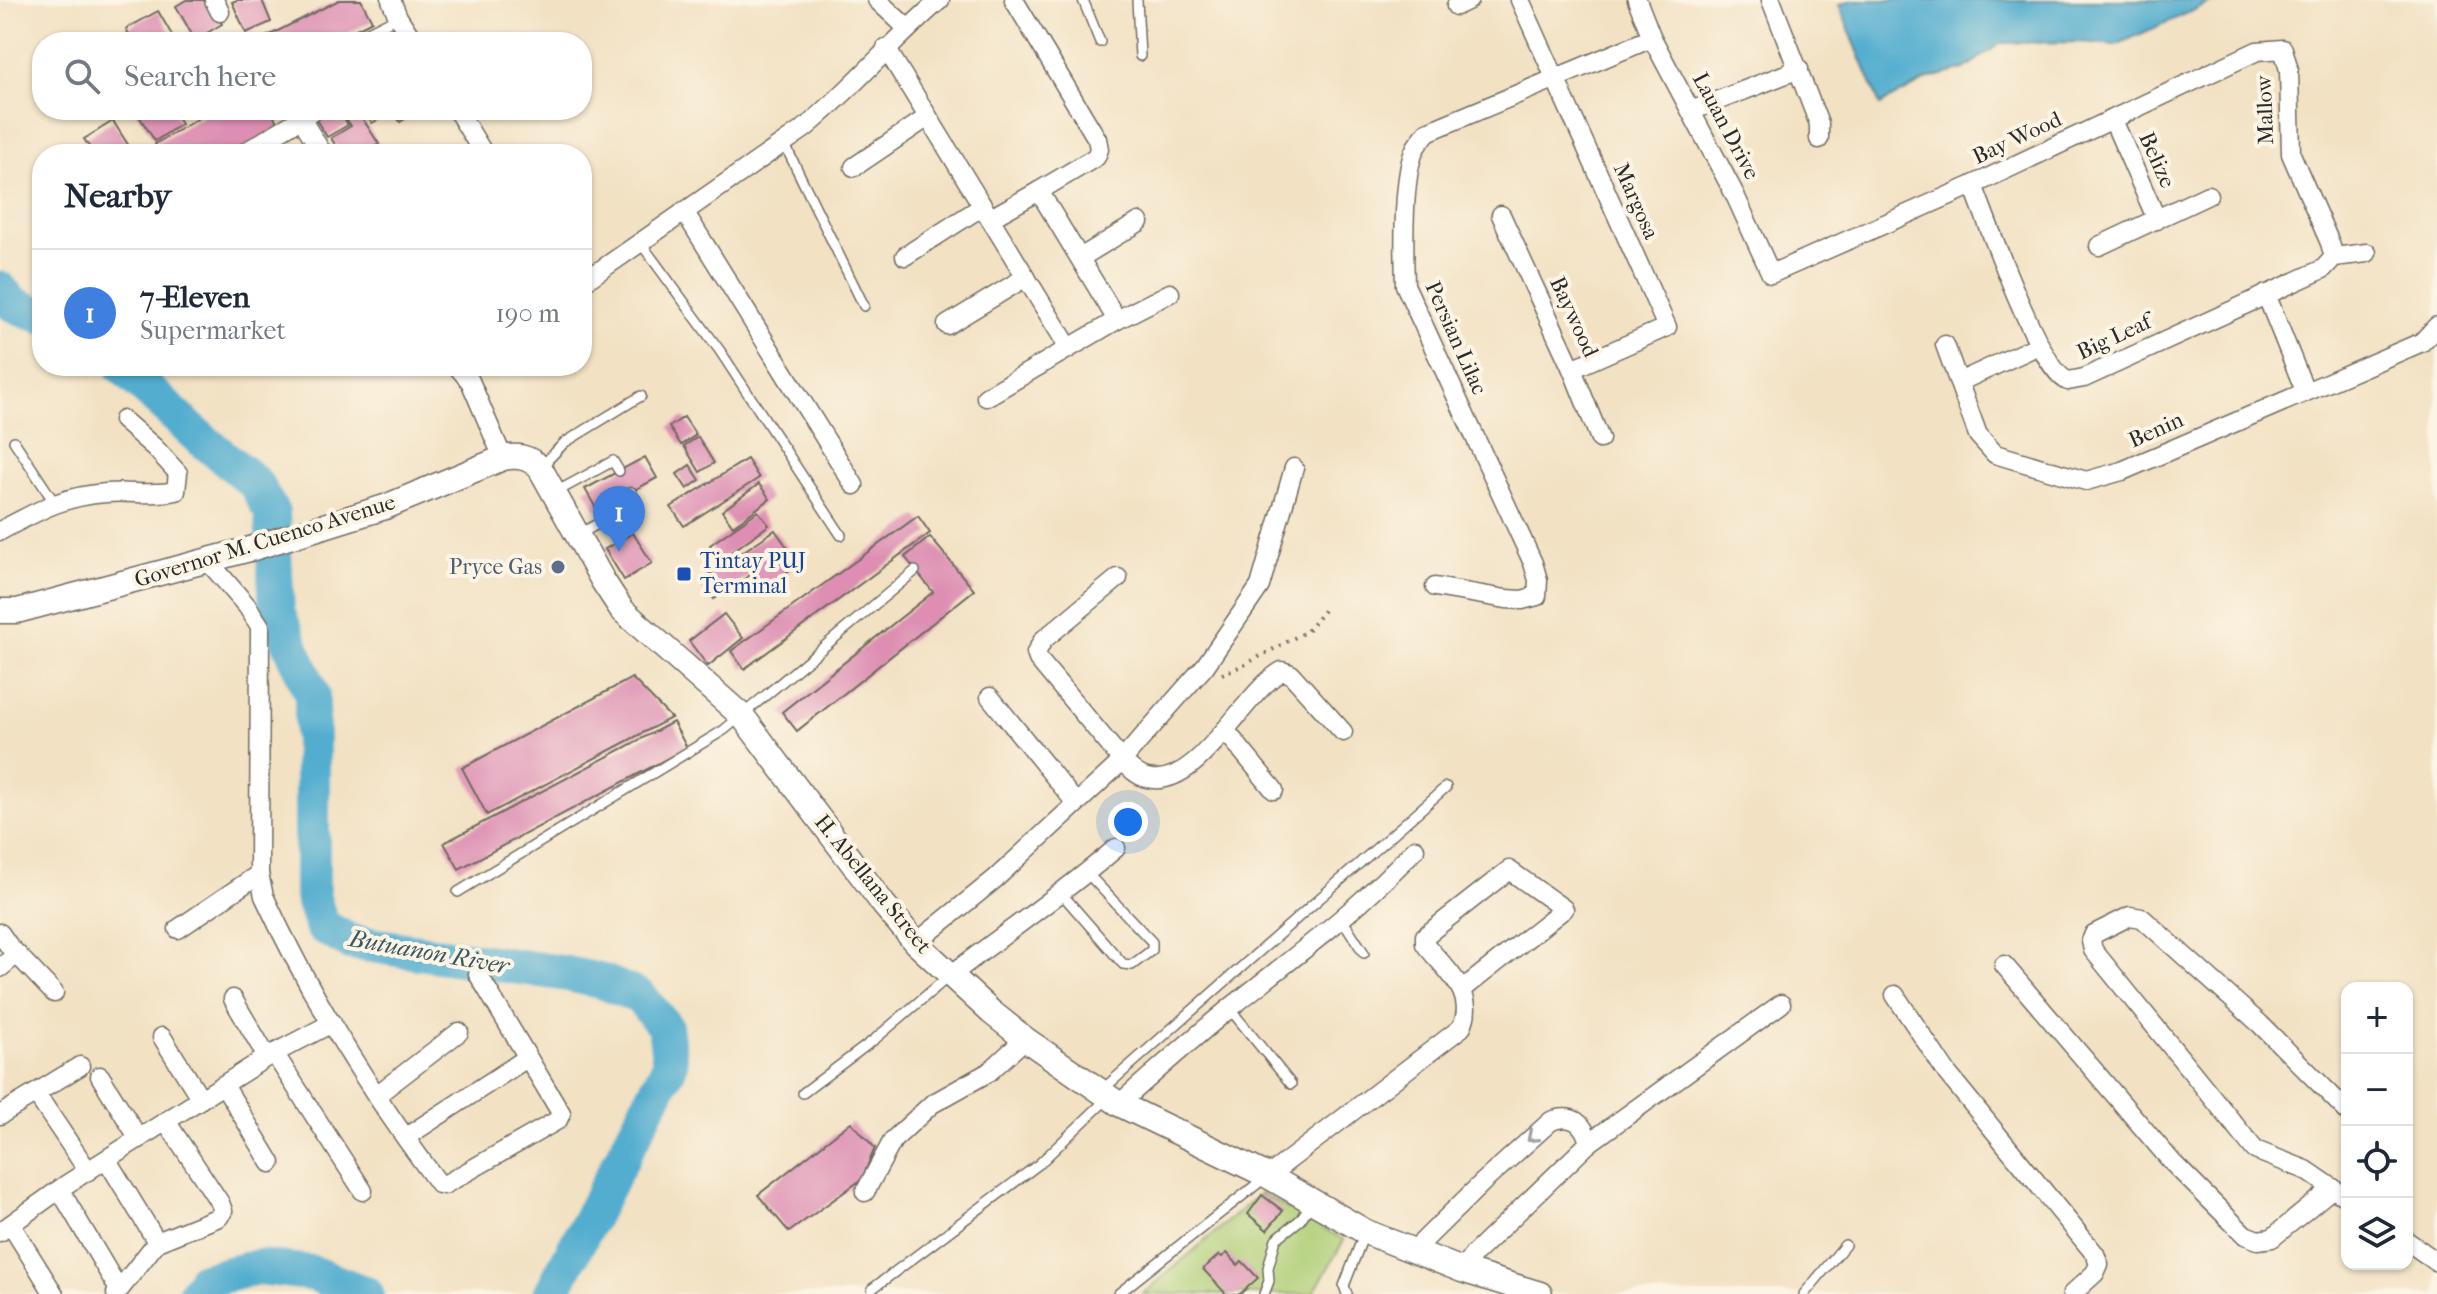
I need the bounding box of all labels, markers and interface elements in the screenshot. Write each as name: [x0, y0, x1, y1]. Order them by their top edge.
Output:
search box: [32, 32, 592, 120]
icon: search: [60, 54, 104, 98]
text: Search here: [124, 59, 276, 94]
street label: Lauan Drive: [1687, 68, 1765, 184]
street label: Mallow: [2251, 74, 2279, 145]
street label: Bay Wood: [1968, 106, 2066, 170]
street label: Belize: [2133, 128, 2181, 192]
street label: Margosa: [1608, 159, 1665, 244]
text: Nearby: [64, 176, 171, 216]
street label: Baywood: [1544, 272, 1604, 362]
street label: Persian Lilac: [1420, 277, 1493, 399]
text: 7-Eleven: [140, 280, 250, 315]
text: 1: [85, 298, 95, 329]
text: 190 m: [496, 298, 560, 329]
street label: Big Leaf: [2073, 307, 2160, 365]
text: Supermarket: [140, 315, 286, 346]
street label: Benin: [2125, 406, 2188, 454]
pin: 1: [593, 486, 645, 552]
street label: Governor M. Cuenco Avenue: [132, 489, 399, 593]
place label: Tintay PUJ Terminal: [700, 548, 806, 599]
place label: Pryce Gas: [449, 554, 542, 580]
marker: Pryce Gas: [549, 558, 567, 576]
marker: Tintay PUJ Terminal: [675, 565, 693, 583]
your location: [1108, 802, 1148, 842]
street label: H. Abellana Street: [809, 809, 937, 959]
water label: Butuanon River: [345, 924, 513, 980]
map controls: [2341, 982, 2413, 1270]
button: +: [2341, 982, 2413, 1054]
button: −: [2341, 1054, 2413, 1126]
button: locate: [2341, 1126, 2413, 1198]
one-way arrow: [1527, 1127, 1542, 1142]
button: layers: [2341, 1198, 2413, 1270]

